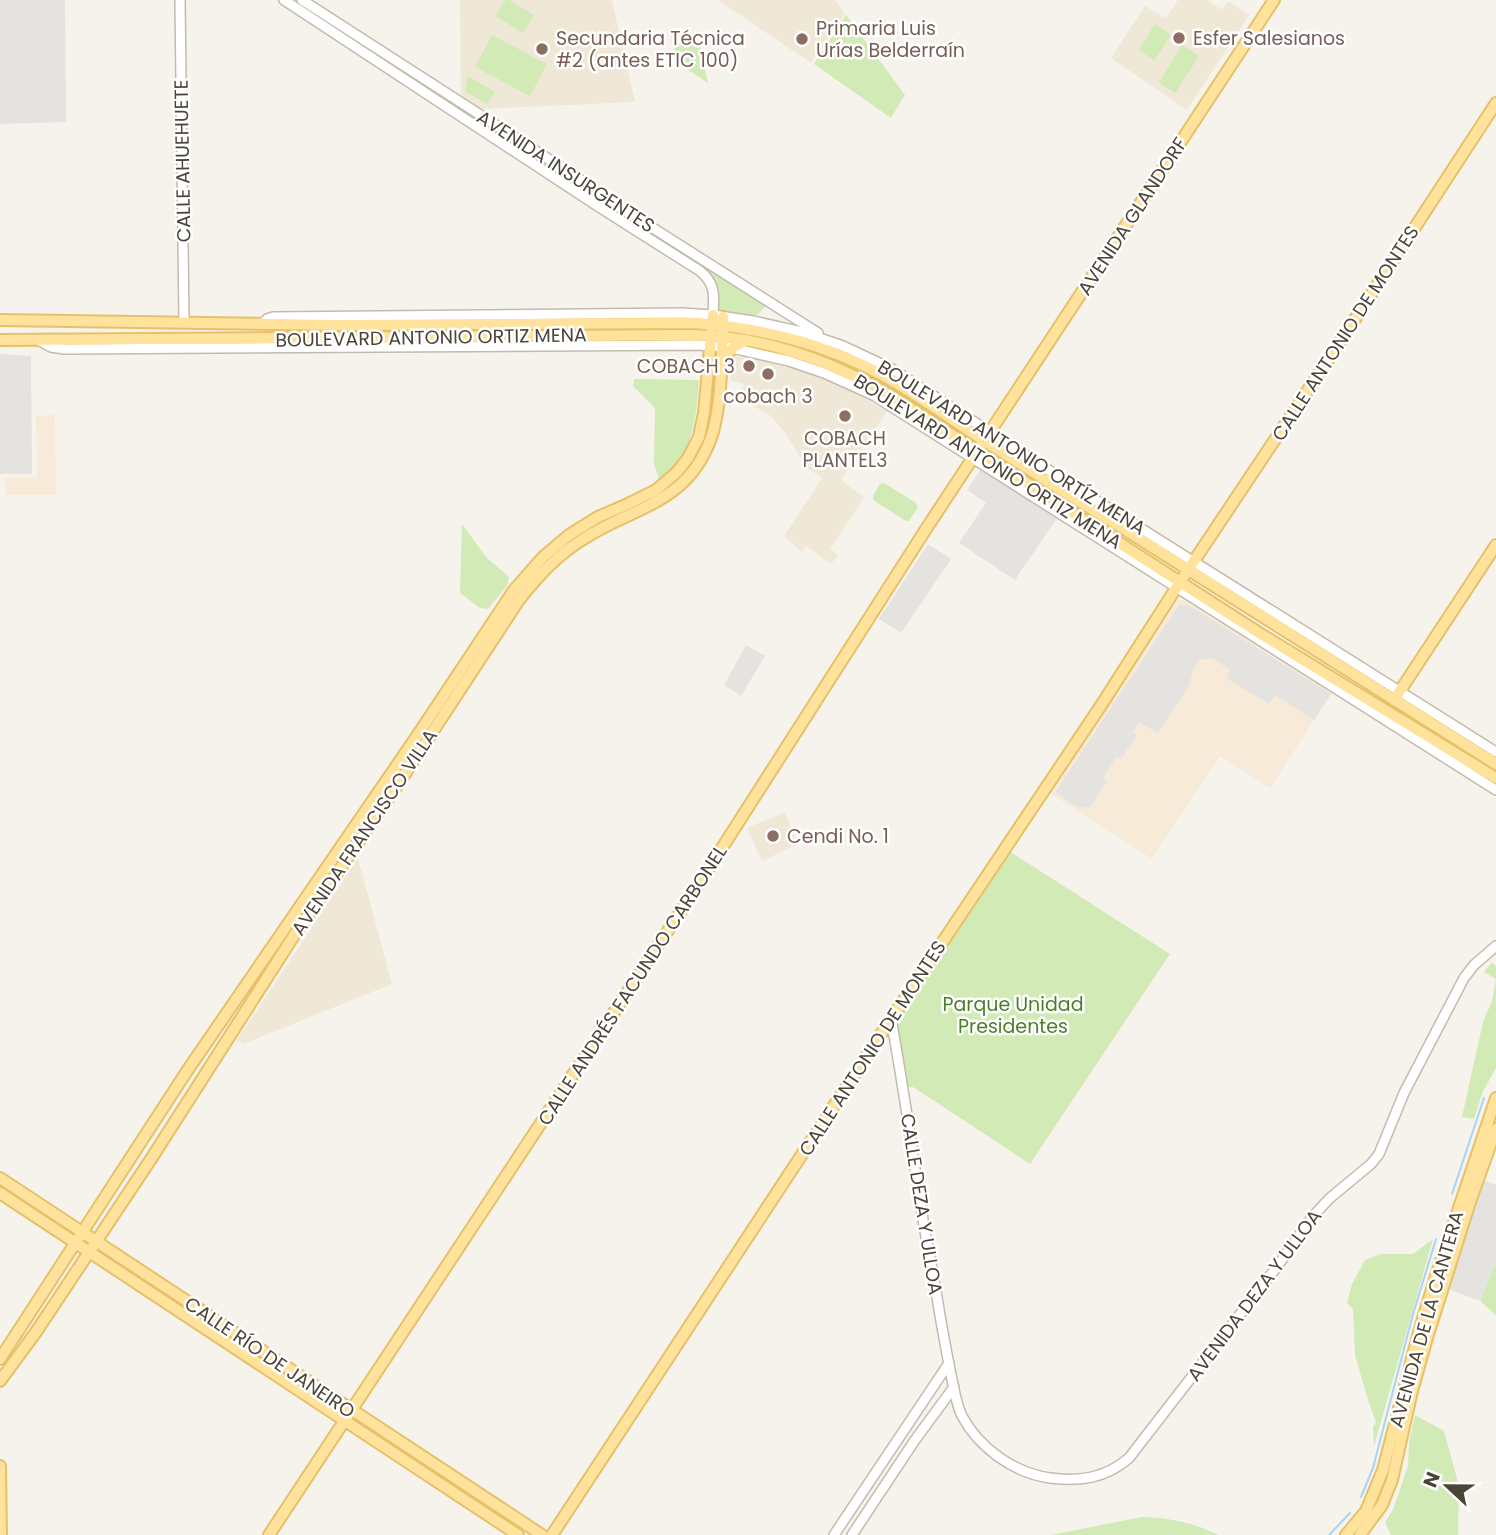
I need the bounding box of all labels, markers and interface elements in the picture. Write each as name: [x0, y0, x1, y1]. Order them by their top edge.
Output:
place label: Primaria Luis Urías Belderraín: [816, 15, 965, 64]
place label: Secundaria Técnica #2 (antes ETIC 100): [556, 25, 745, 74]
place label: Esfer Salesianos: [1193, 25, 1345, 52]
marker: Esfer Salesianos: [1171, 30, 1187, 46]
marker: Primaria Luis Urías Belderraín: [794, 31, 810, 47]
marker: Secundaria Técnica #2 (antes ETIC 100): [534, 41, 550, 57]
street label: CALLE AHUEHUETE: [168, 79, 197, 243]
street label: AVENIDA INSURGENTES: [471, 104, 660, 239]
street label: AVENIDA GLANDORF: [1071, 132, 1194, 301]
street label: CALLE ANTONIO DE MONTES: [1265, 220, 1425, 446]
street label: BOULEVARD ANTONIO ORTIZ MENA: [275, 321, 587, 354]
place label: COBACH 3: [637, 353, 735, 380]
street label: BOULEVARD ANTONIO ORTÍZ MENA: [872, 353, 1151, 542]
marker: COBACH 3: [741, 358, 757, 374]
marker: cobach 3: [760, 366, 776, 382]
street label: BOULEVARD ANTONIO ORTIZ MENA: [848, 367, 1127, 556]
place label: cobach 3: [723, 383, 813, 410]
marker: COBACH PLANTEL3: [837, 408, 853, 424]
place label: COBACH PLANTEL3: [803, 425, 887, 474]
street label: AVENIDA FRANCISCO VILLA: [285, 723, 444, 941]
place label: Cendi No. 1: [787, 823, 889, 850]
marker: Cendi No. 1: [765, 828, 781, 844]
street label: CALLE ANDRÉS FACUNDO CARBONEL: [531, 840, 733, 1131]
street label: CALLE ANTONIO DE MONTES: [792, 935, 952, 1161]
park label: Parque Unidad Presidentes: [943, 991, 1083, 1040]
street label: CALLE DEZA Y ULLOA: [894, 1111, 949, 1297]
street label: AVENIDA DEZA Y ULLOA: [1181, 1203, 1328, 1387]
street label: AVENIDA DE LA CANTERA: [1383, 1207, 1470, 1431]
street label: CALLE RÍO DE JANEIRO: [179, 1290, 360, 1425]
north arrow: [1412, 1451, 1482, 1521]
text: N: [1417, 1468, 1447, 1492]

